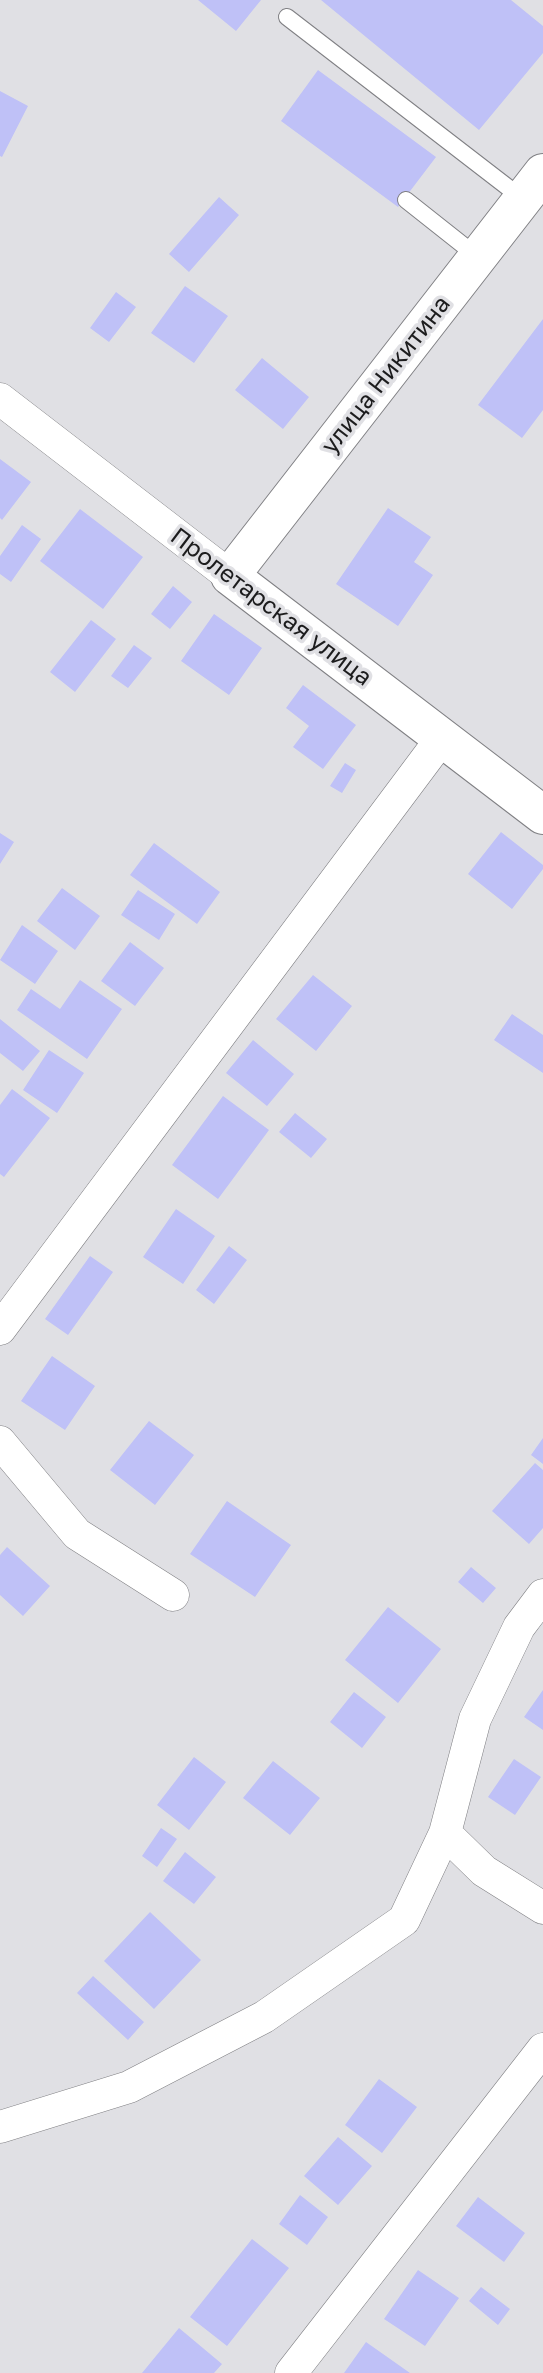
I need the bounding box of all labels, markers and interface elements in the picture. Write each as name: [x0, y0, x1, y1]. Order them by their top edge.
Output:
street label: улица Никитина: [315, 290, 457, 460]
street label: Пролетарская улица: [165, 522, 377, 692]

